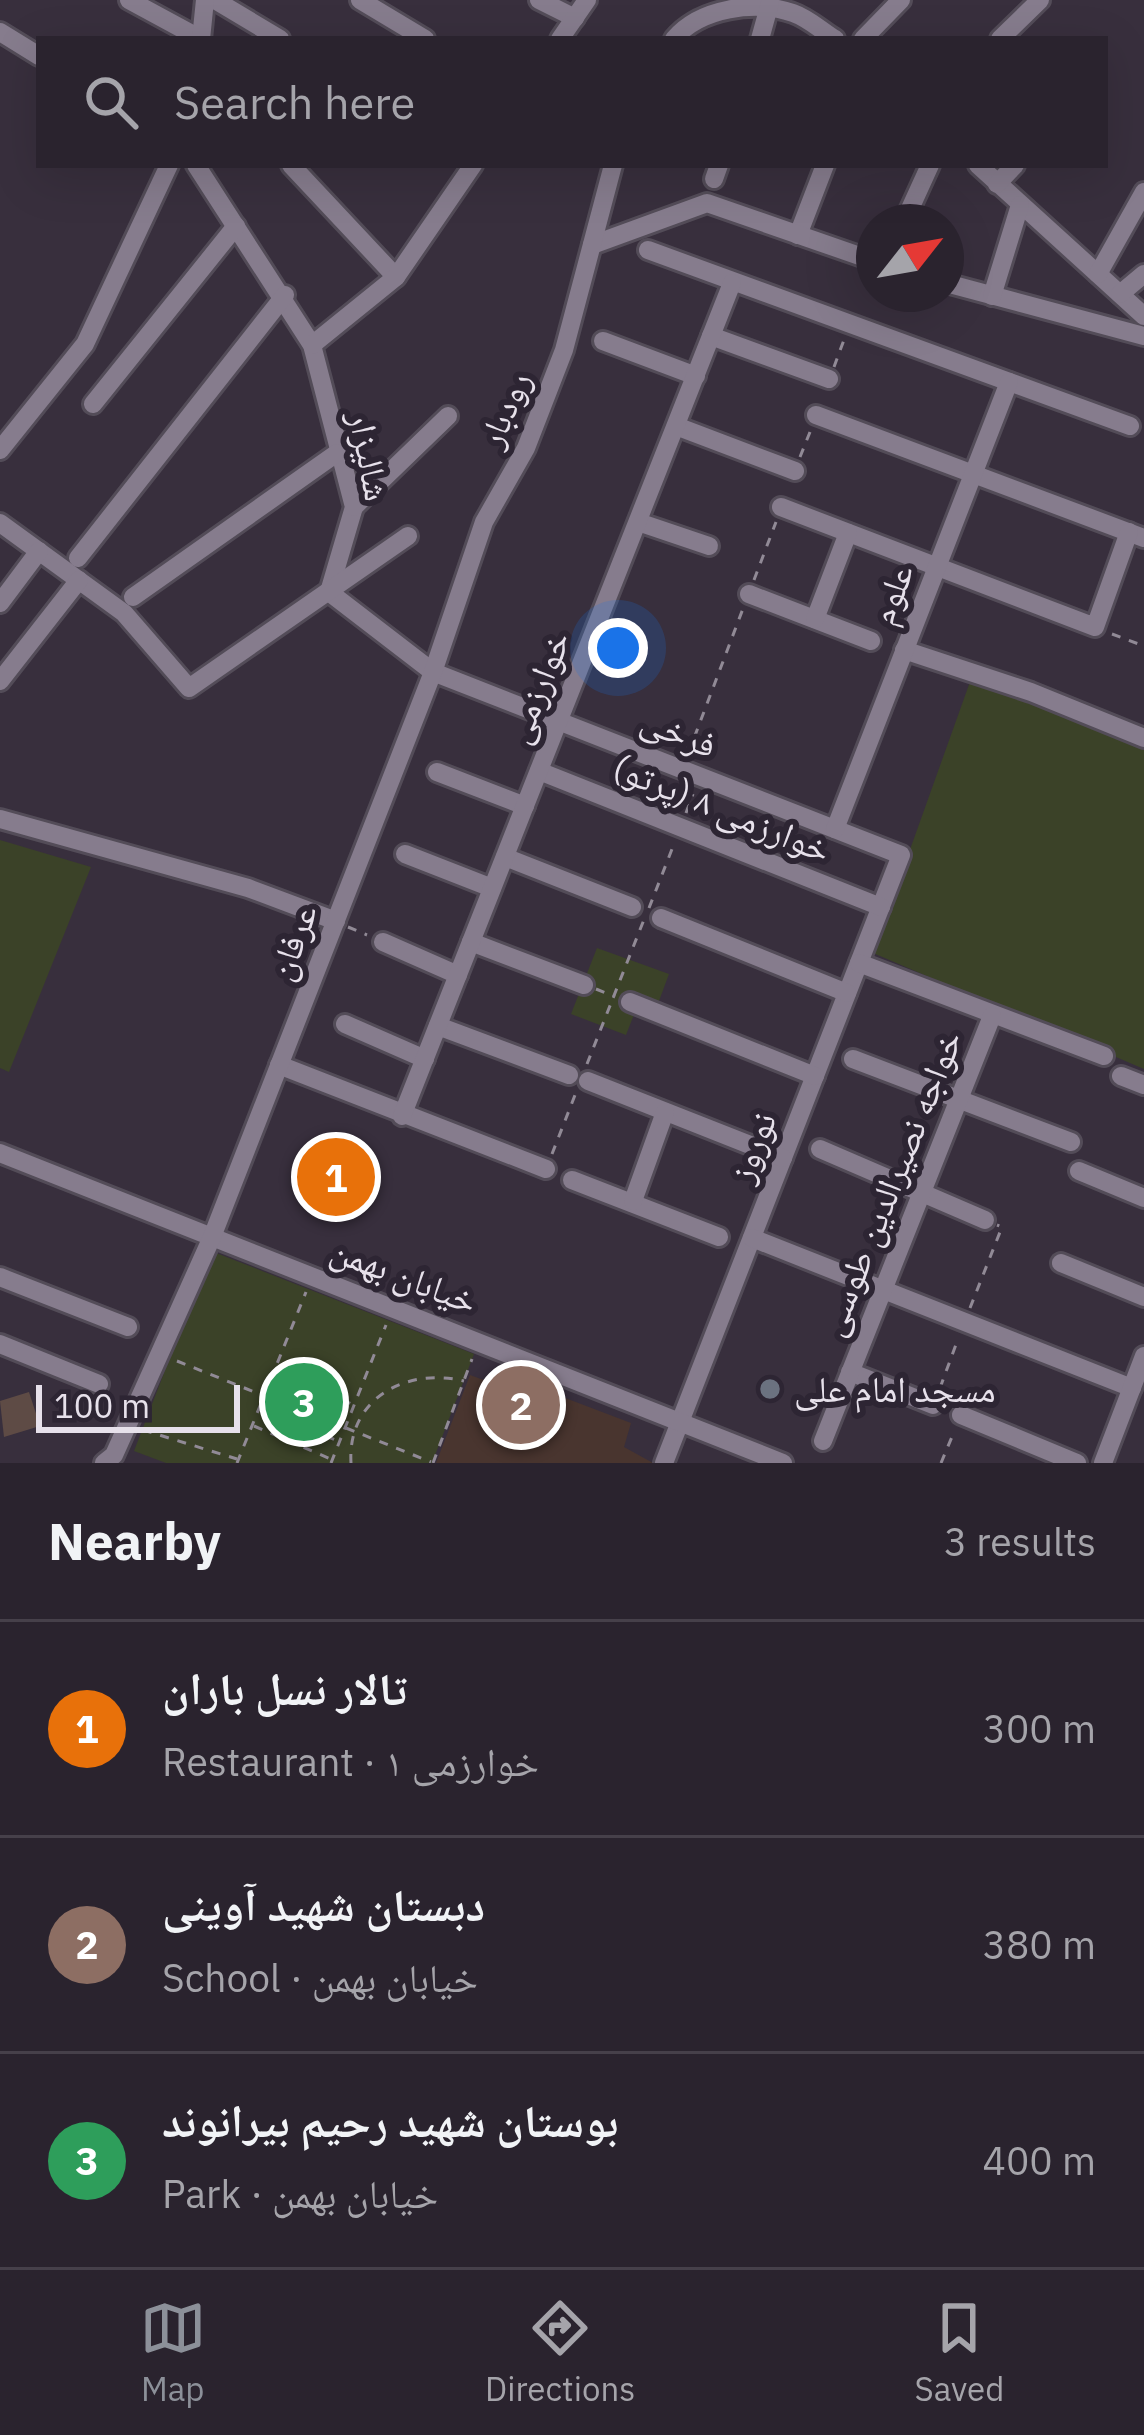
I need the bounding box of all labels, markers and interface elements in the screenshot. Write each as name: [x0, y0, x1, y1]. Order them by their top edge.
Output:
search box: [36, 36, 1108, 168]
icon: search: [78, 69, 144, 135]
text: Search here: [174, 73, 415, 131]
north arrow: [856, 204, 964, 312]
street label: رودبار: [466, 363, 541, 455]
street label: شالیزار: [339, 406, 402, 505]
street label: علوم: [858, 557, 924, 631]
your location: [588, 618, 648, 678]
street label: خوارزمی: [493, 624, 580, 750]
street label: فرخی: [635, 695, 724, 768]
street label: خوارزمی ۸ (پرتو): [606, 743, 838, 873]
street label: عرفان: [256, 897, 327, 987]
street label: خواجه نصیرالدین طوسی: [807, 1023, 972, 1343]
street label: نوروز: [716, 1105, 786, 1190]
pin: 1: [297, 1132, 375, 1222]
street label: خیابان بهمن: [324, 1225, 484, 1324]
pin: 3: [265, 1357, 343, 1447]
pin: 2: [482, 1360, 560, 1450]
place label: مسجد امام علی: [794, 1365, 996, 1413]
marker: مسجد امام علی: [757, 1376, 783, 1402]
scale bar: [36, 1379, 240, 1432]
text: 100 m: [54, 1384, 150, 1427]
text: Nearby: [48, 1508, 221, 1574]
text: 3 results: [944, 1516, 1096, 1567]
text: تالار نسل باران: [162, 1659, 407, 1717]
text: 1: [75, 1703, 99, 1754]
text: 300 m: [983, 1703, 1096, 1754]
text: Restaurant · خوارزمی ۱: [162, 1736, 539, 1787]
text: دبستان شهید آوینی: [162, 1875, 485, 1933]
text: 2: [75, 1919, 99, 1970]
text: 380 m: [983, 1919, 1096, 1970]
text: School · خیابان بهمن: [162, 1952, 478, 2003]
text: بوستان شهید رحیم بیرانوند: [162, 2091, 618, 2149]
text: 3: [75, 2135, 99, 2186]
text: 400 m: [983, 2135, 1096, 2186]
text: Park · خیابان بهمن: [162, 2168, 438, 2219]
tab: Map: [140, 2295, 206, 2410]
tab: Directions: [485, 2295, 635, 2410]
tab: Saved: [915, 2295, 1004, 2410]

